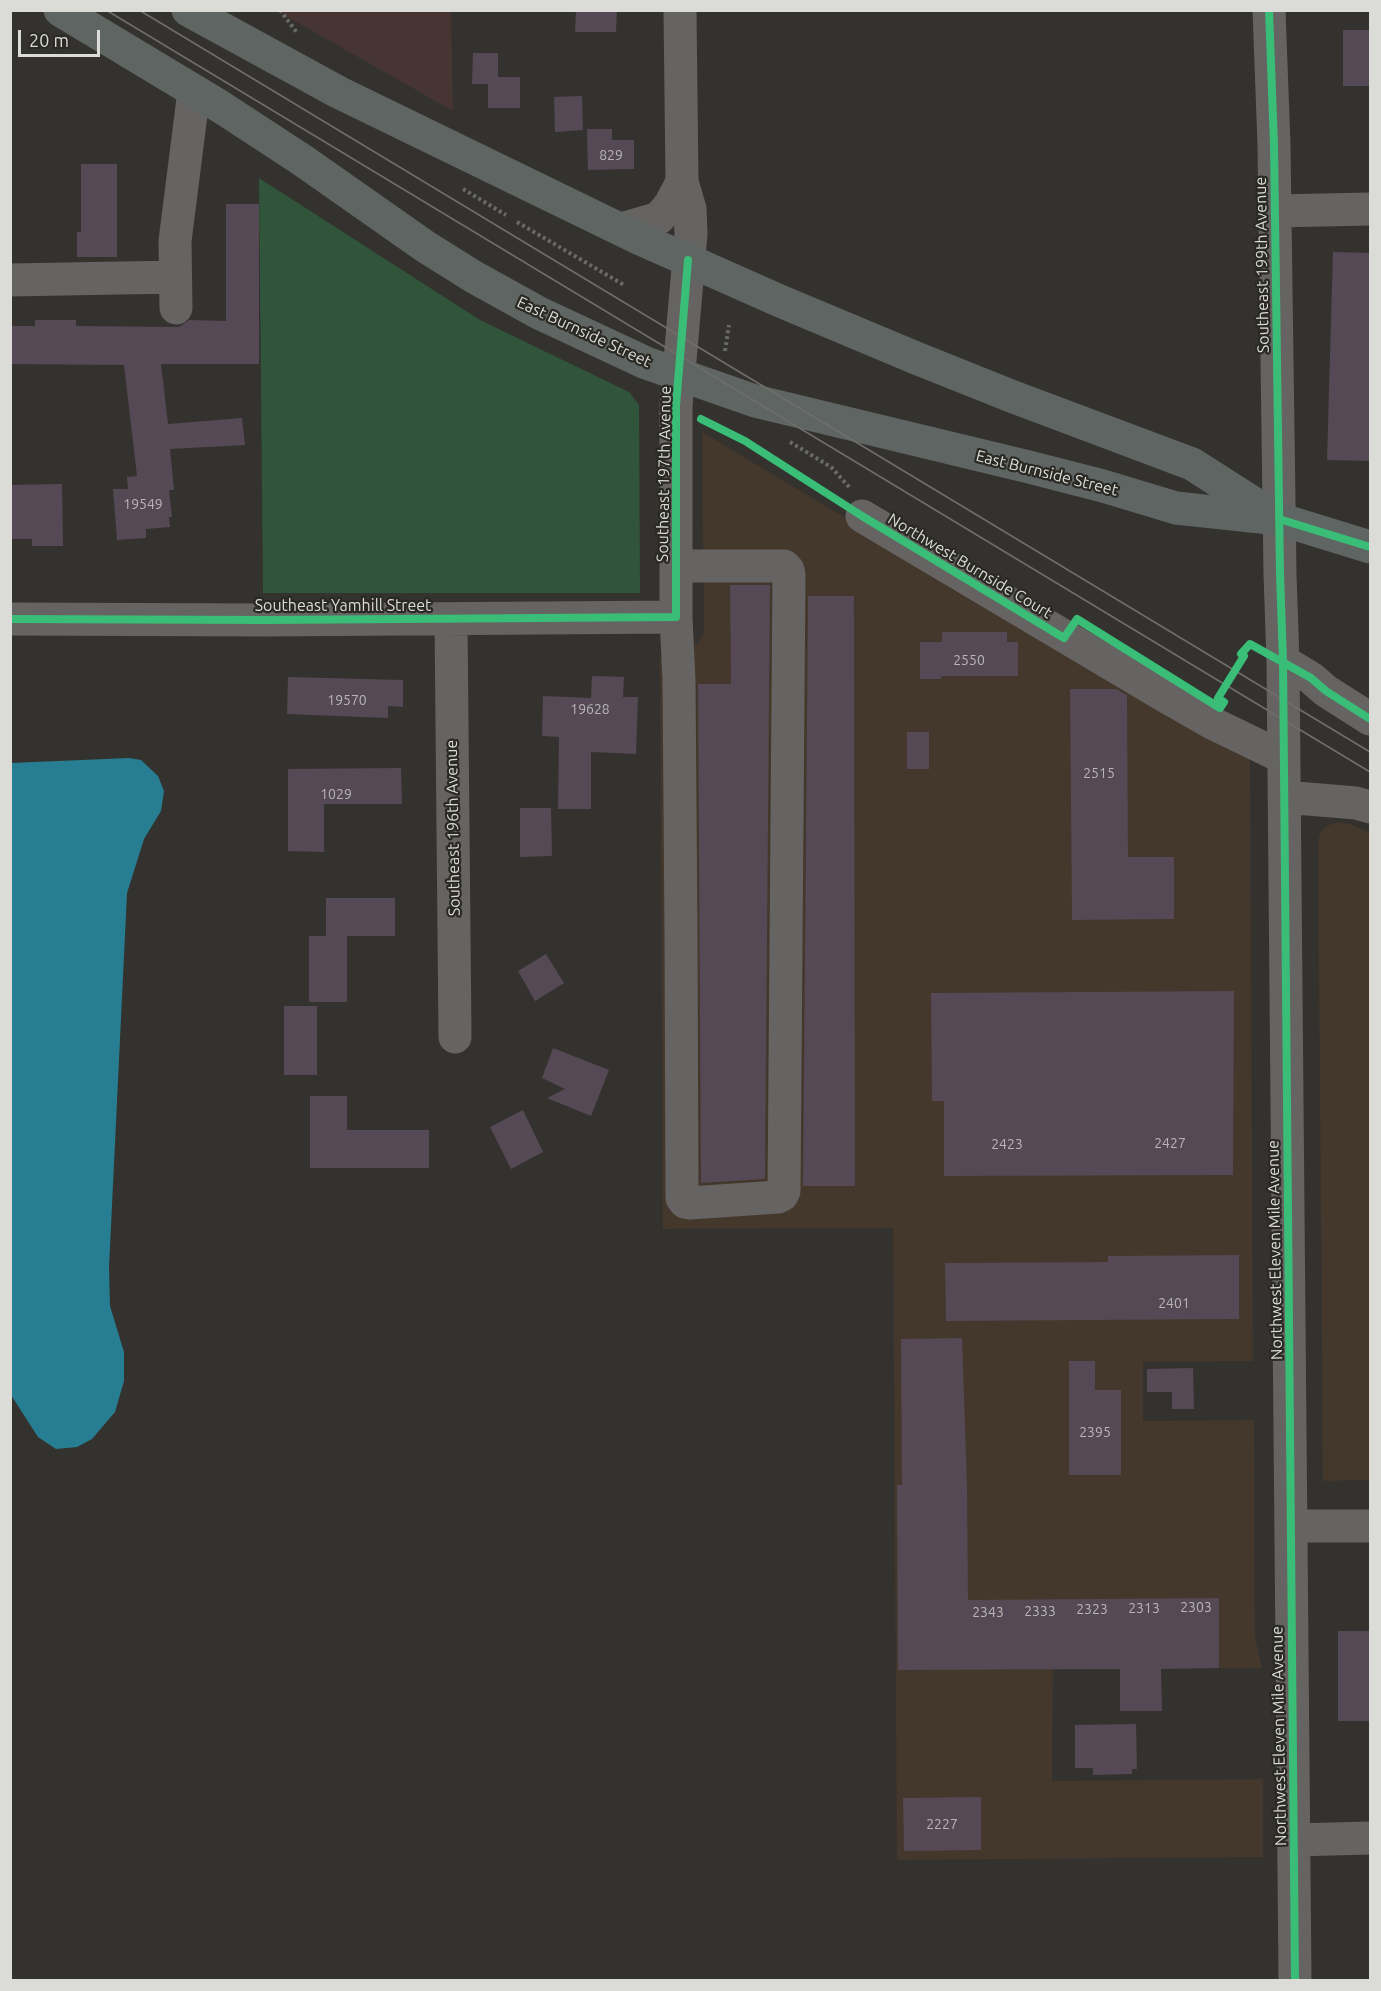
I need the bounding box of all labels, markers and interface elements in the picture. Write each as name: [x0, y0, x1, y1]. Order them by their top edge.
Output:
scale bar: [21, 18, 104, 56]
text: 20 m: [29, 30, 69, 50]
house number: 829: [599, 147, 623, 163]
street label: Southeast 199th Avenue: [1251, 177, 1273, 353]
street label: East Burnside Street: [514, 292, 654, 372]
street label: Southeast 197th Avenue: [653, 386, 675, 562]
street label: East Burnside Street: [974, 446, 1120, 500]
house number: 19549: [123, 496, 163, 512]
street label: Northwest Burnside Court: [884, 509, 1056, 623]
street label: Southeast Yamhill Street: [255, 596, 431, 616]
house number: 2550: [953, 652, 985, 668]
house number: 19570: [327, 692, 367, 708]
house number: 19628: [570, 701, 610, 717]
street label: Southeast 196th Avenue: [442, 740, 464, 916]
house number: 2515: [1083, 765, 1115, 781]
house number: 1029: [320, 786, 352, 802]
house number: 2427: [1154, 1135, 1186, 1151]
house number: 2423: [991, 1136, 1023, 1152]
street label: Northwest Eleven Mile Avenue: [1263, 1140, 1287, 1360]
house number: 2401: [1158, 1295, 1190, 1311]
house number: 2395: [1079, 1424, 1111, 1440]
house number: 2303: [1180, 1599, 1212, 1615]
house number: 2313: [1128, 1600, 1160, 1616]
house number: 2323: [1076, 1601, 1108, 1617]
house number: 2333: [1024, 1603, 1056, 1619]
house number: 2343: [972, 1604, 1004, 1620]
street label: Northwest Eleven Mile Avenue: [1267, 1626, 1291, 1846]
house number: 2227: [926, 1816, 958, 1832]

